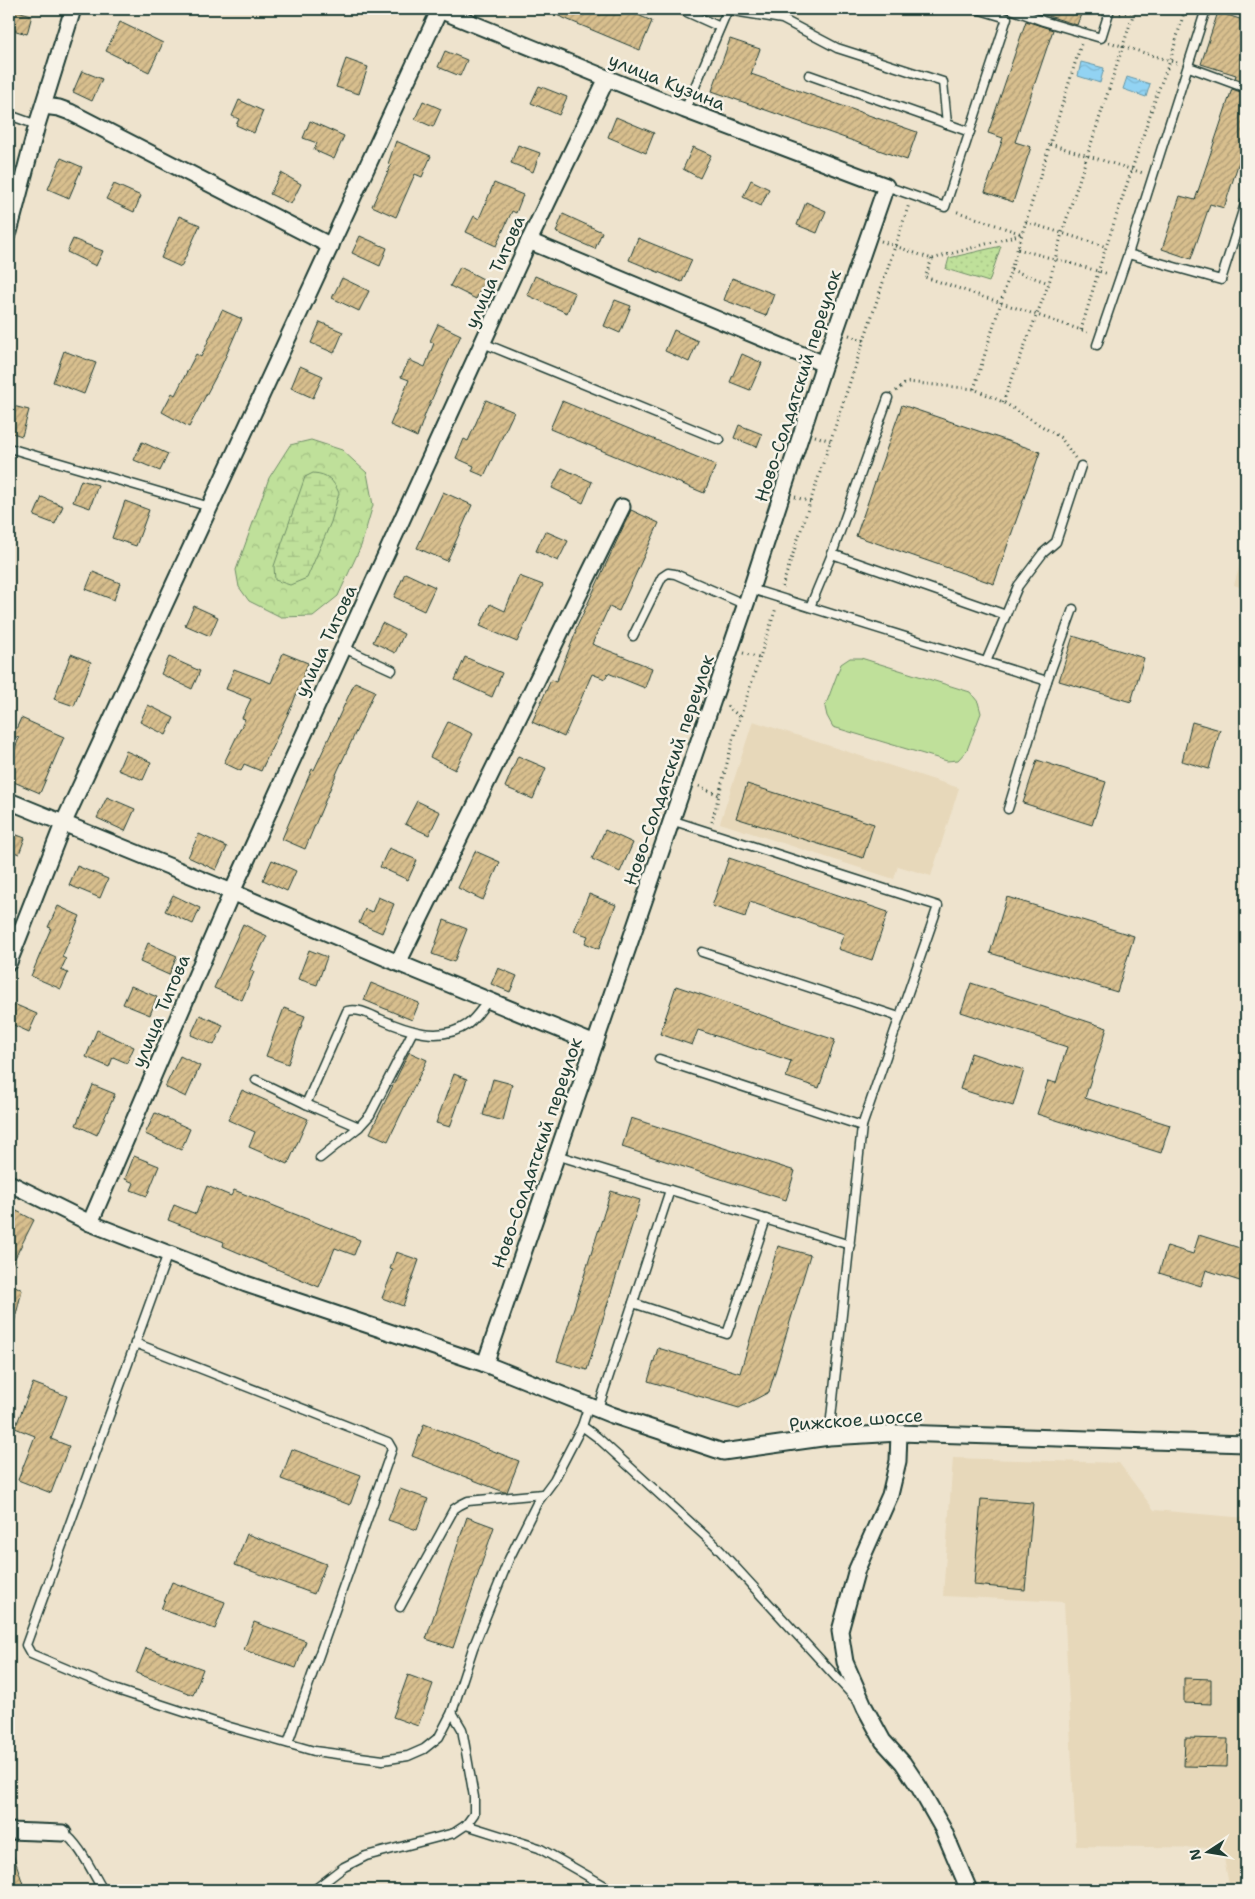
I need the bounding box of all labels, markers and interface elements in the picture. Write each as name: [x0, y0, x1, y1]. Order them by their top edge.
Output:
street label: улица Кузина: [605, 48, 729, 116]
street label: улица Титова: [459, 212, 531, 332]
street label: Ново-Солдатский переулок: [749, 266, 847, 505]
street label: улица Титова: [290, 581, 362, 701]
street label: Ново-Солдатский переулок: [618, 651, 720, 889]
street label: улица Титова: [126, 951, 196, 1071]
street label: Ново-Солдатский переулок: [486, 1034, 588, 1272]
street label: Рижское шоссе: [788, 1403, 924, 1437]
north arrow: [1182, 1826, 1232, 1876]
text: N: [1185, 1847, 1205, 1862]

